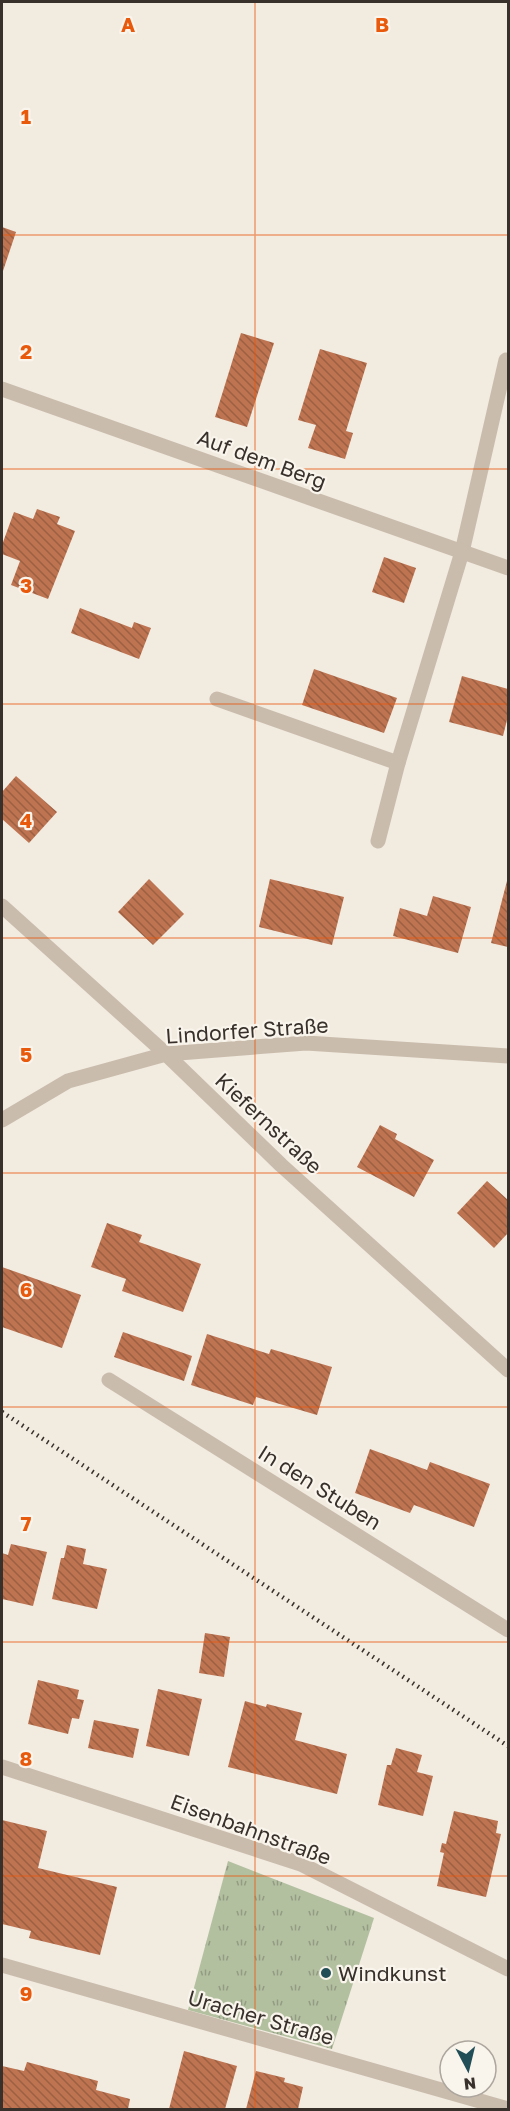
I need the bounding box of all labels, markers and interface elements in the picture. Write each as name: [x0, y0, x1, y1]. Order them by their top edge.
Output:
text: A: [121, 12, 135, 36]
text: B: [375, 12, 389, 36]
text: 1: [21, 104, 31, 128]
text: 2: [20, 339, 32, 363]
street label: Auf dem Berg: [194, 424, 330, 494]
text: 3: [20, 573, 32, 597]
text: 4: [20, 808, 32, 832]
street label: Lindorfer Straße: [165, 1011, 329, 1049]
text: 5: [20, 1042, 32, 1066]
street label: Kiefernstraße: [210, 1067, 328, 1179]
text: 6: [20, 1277, 32, 1301]
street label: In den Stuben: [254, 1439, 386, 1535]
text: 7: [21, 1511, 32, 1535]
text: 8: [20, 1746, 32, 1770]
street label: Eisenbahnstraße: [167, 1788, 335, 1870]
place label: Windkunst: [338, 1960, 447, 1986]
marker: Windkunst: [319, 1966, 333, 1980]
text: 9: [20, 1981, 32, 2005]
street label: Uracher Straße: [185, 1984, 337, 2050]
north arrow: [438, 2039, 498, 2099]
text: N: [463, 2073, 477, 2095]

